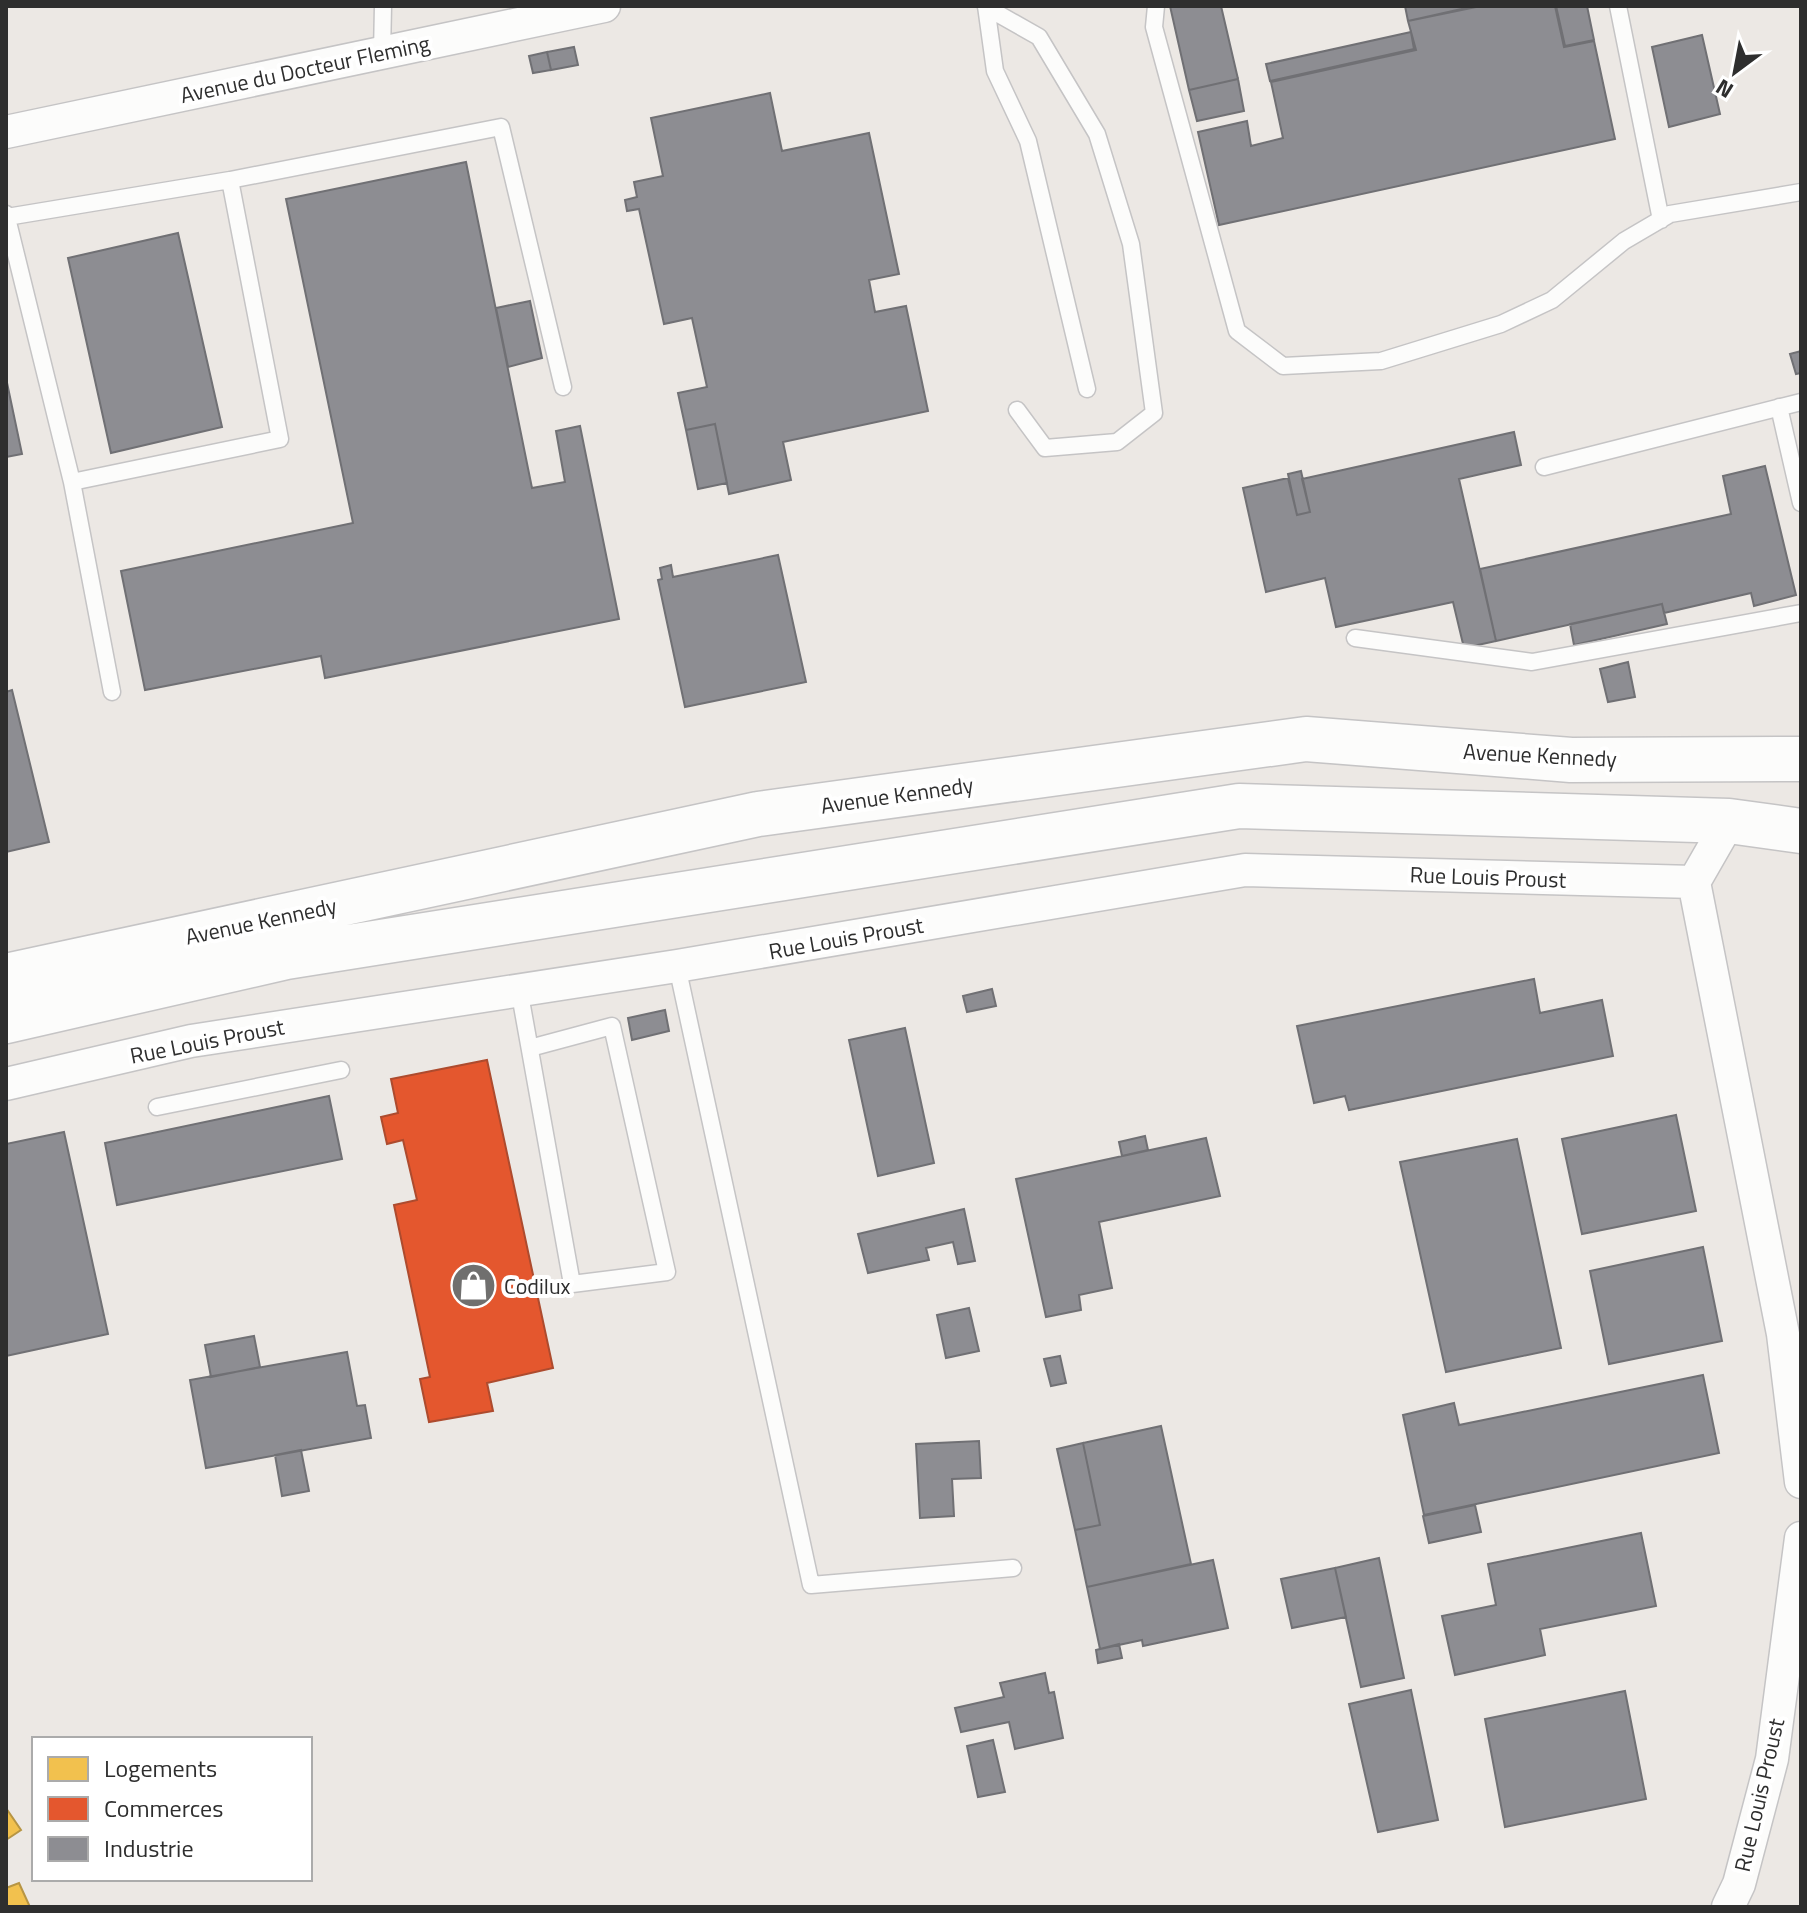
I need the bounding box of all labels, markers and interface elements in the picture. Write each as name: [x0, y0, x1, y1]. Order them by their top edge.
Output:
street label: Avenue du Docteur Fleming: [177, 26, 433, 112]
north arrow: [1695, 32, 1775, 112]
text: N: [1709, 71, 1740, 107]
street label: Avenue Kennedy: [1462, 734, 1618, 776]
street label: Avenue Kennedy: [818, 767, 976, 823]
street label: Rue Louis Proust: [1409, 857, 1567, 897]
street label: Avenue Kennedy: [182, 888, 340, 954]
street label: Rue Louis Proust: [766, 908, 926, 968]
street label: Rue Louis Proust: [127, 1009, 287, 1073]
shop icon: Codilux: [449, 1262, 497, 1310]
place label: Codilux: [504, 1269, 571, 1303]
street label: Rue Louis Proust: [1725, 1715, 1793, 1875]
legend: [32, 1737, 312, 1881]
text: Logements: [104, 1750, 217, 1786]
text: Commerces: [104, 1790, 223, 1826]
text: Industrie: [104, 1830, 194, 1866]

